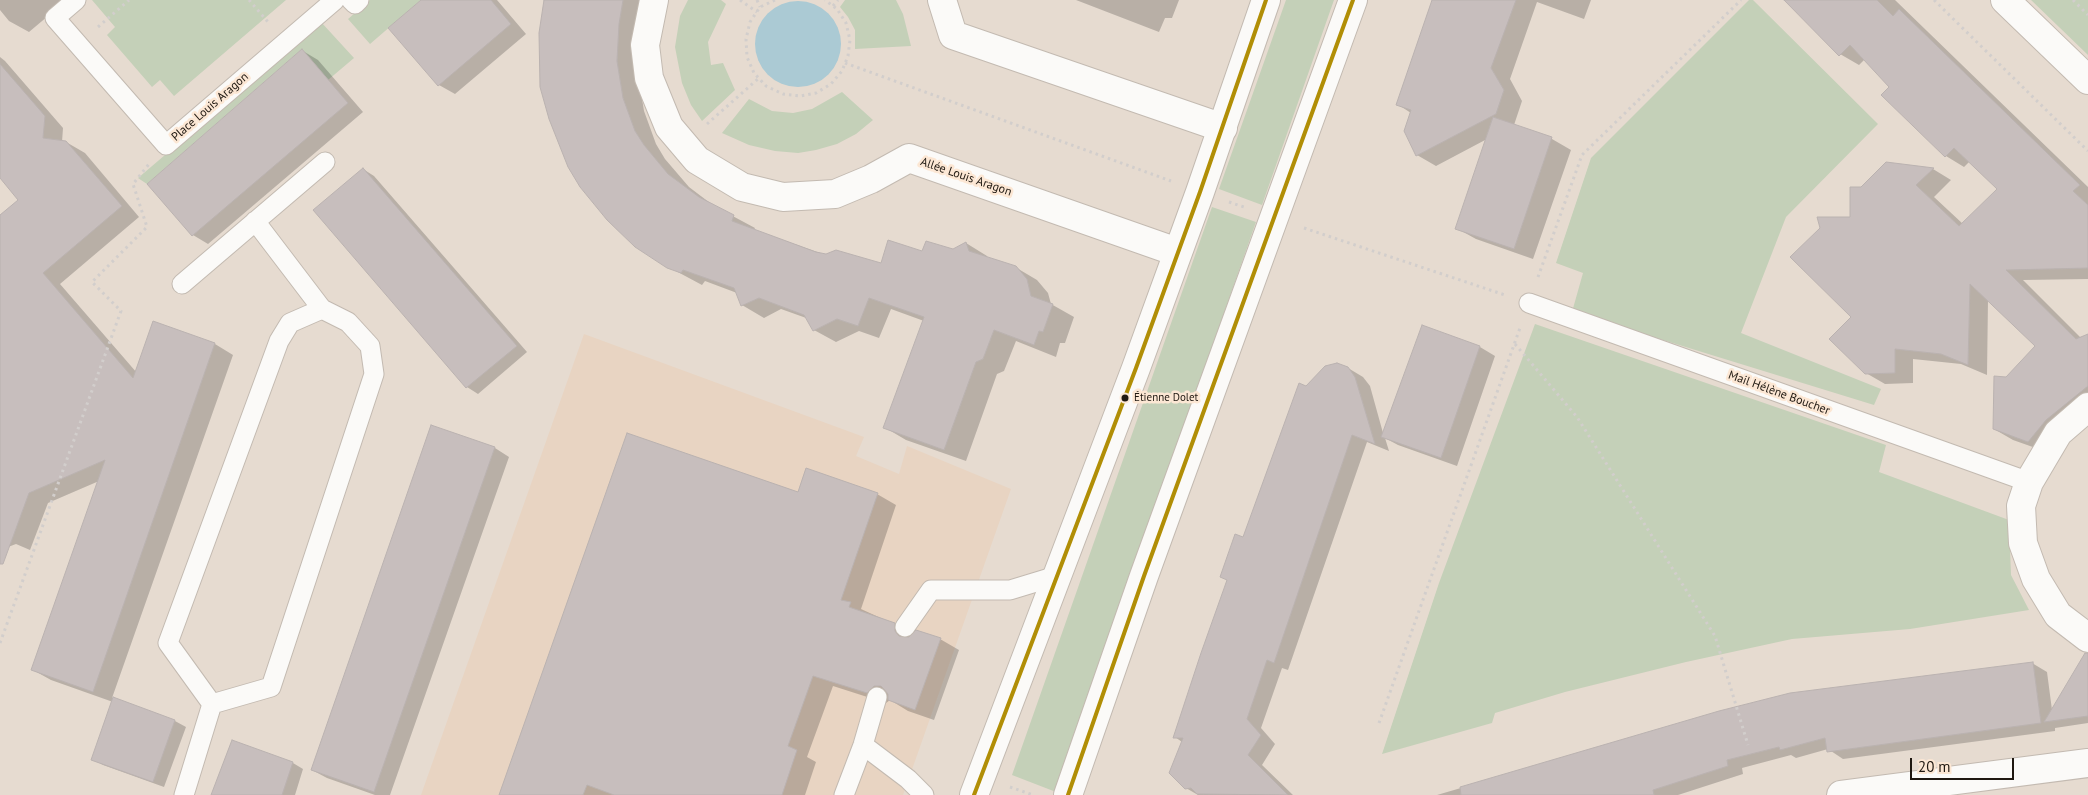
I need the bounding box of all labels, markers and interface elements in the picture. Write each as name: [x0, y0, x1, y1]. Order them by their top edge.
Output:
street label: Place Louis Aragon: [169, 70, 251, 144]
street label: Allée Louis Aragon: [918, 155, 1014, 199]
street label: Mail Hélène Boucher: [1726, 368, 1832, 418]
place label: Étienne Dolet: [1134, 391, 1198, 405]
marker: Étienne Dolet: [1120, 393, 1130, 403]
scale bar: [1913, 748, 2017, 780]
text: 20 m: [1918, 757, 1951, 776]

